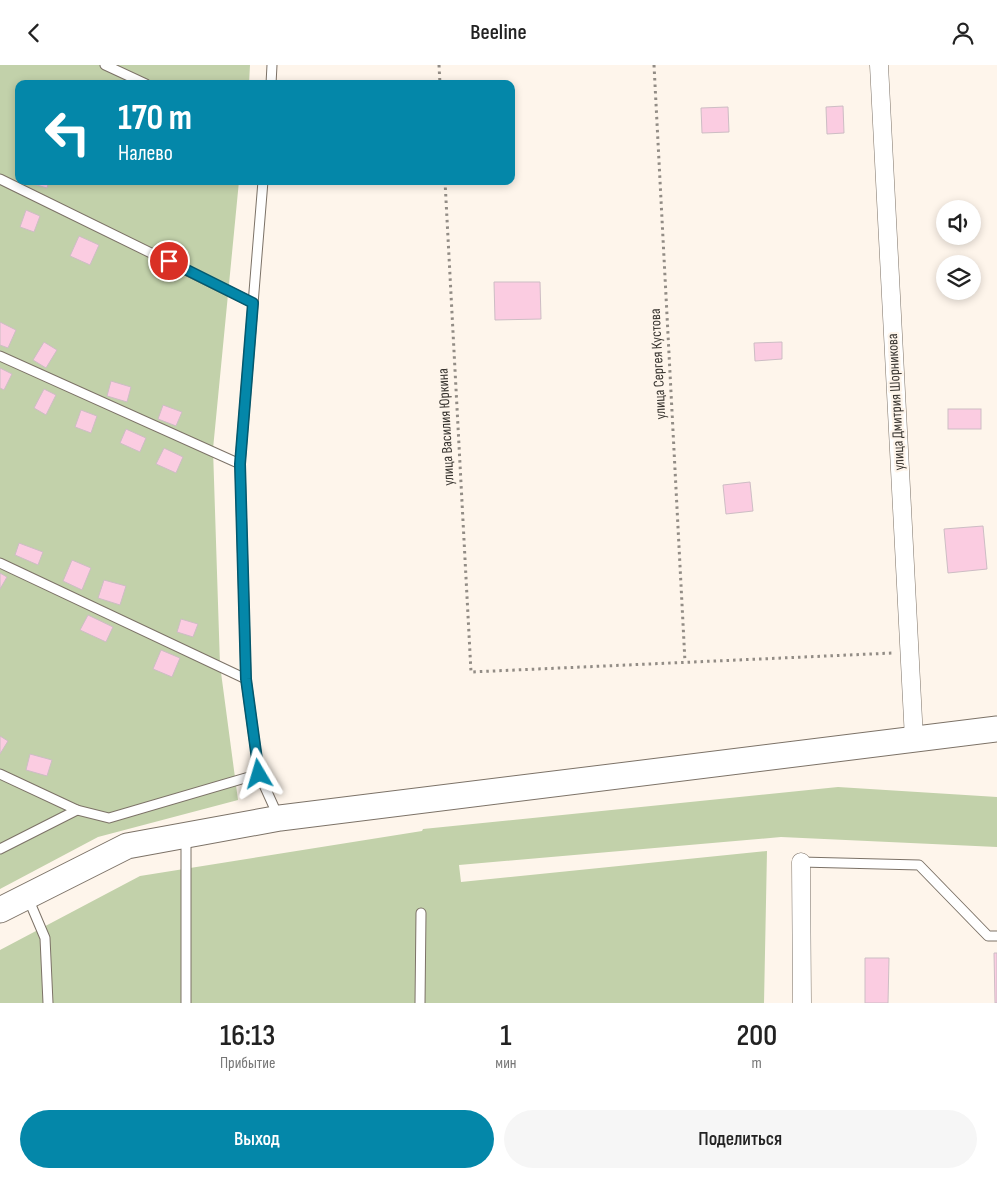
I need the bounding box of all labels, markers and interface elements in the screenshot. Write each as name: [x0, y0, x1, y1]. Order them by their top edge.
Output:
icon: back: [20, 19, 48, 47]
text: Beeline: [470, 19, 527, 46]
icon: person: [949, 19, 977, 47]
text: 170 m: [118, 97, 192, 140]
icon: left: [35, 100, 100, 165]
text: Налево: [118, 140, 173, 167]
map controls: [936, 200, 981, 300]
button: sound: [936, 200, 981, 245]
pin: [148, 240, 190, 282]
icon: arrive: [155, 247, 183, 275]
button: layers: [936, 255, 981, 300]
street label: улица Сергея Кустова: [646, 308, 670, 420]
street label: улица Дмитрия Шорникова: [883, 333, 909, 471]
street label: улица Василия Юркина: [433, 368, 459, 486]
position arrow: [232, 747, 284, 799]
text: 16:13: [220, 1018, 275, 1054]
text: 1: [500, 1018, 512, 1054]
text: 200: [736, 1018, 777, 1054]
text: Прибытие: [220, 1054, 275, 1073]
text: мин: [495, 1054, 517, 1073]
text: m: [752, 1054, 762, 1073]
button: Выход: [20, 1110, 494, 1168]
button: Поделиться: [504, 1110, 977, 1168]

